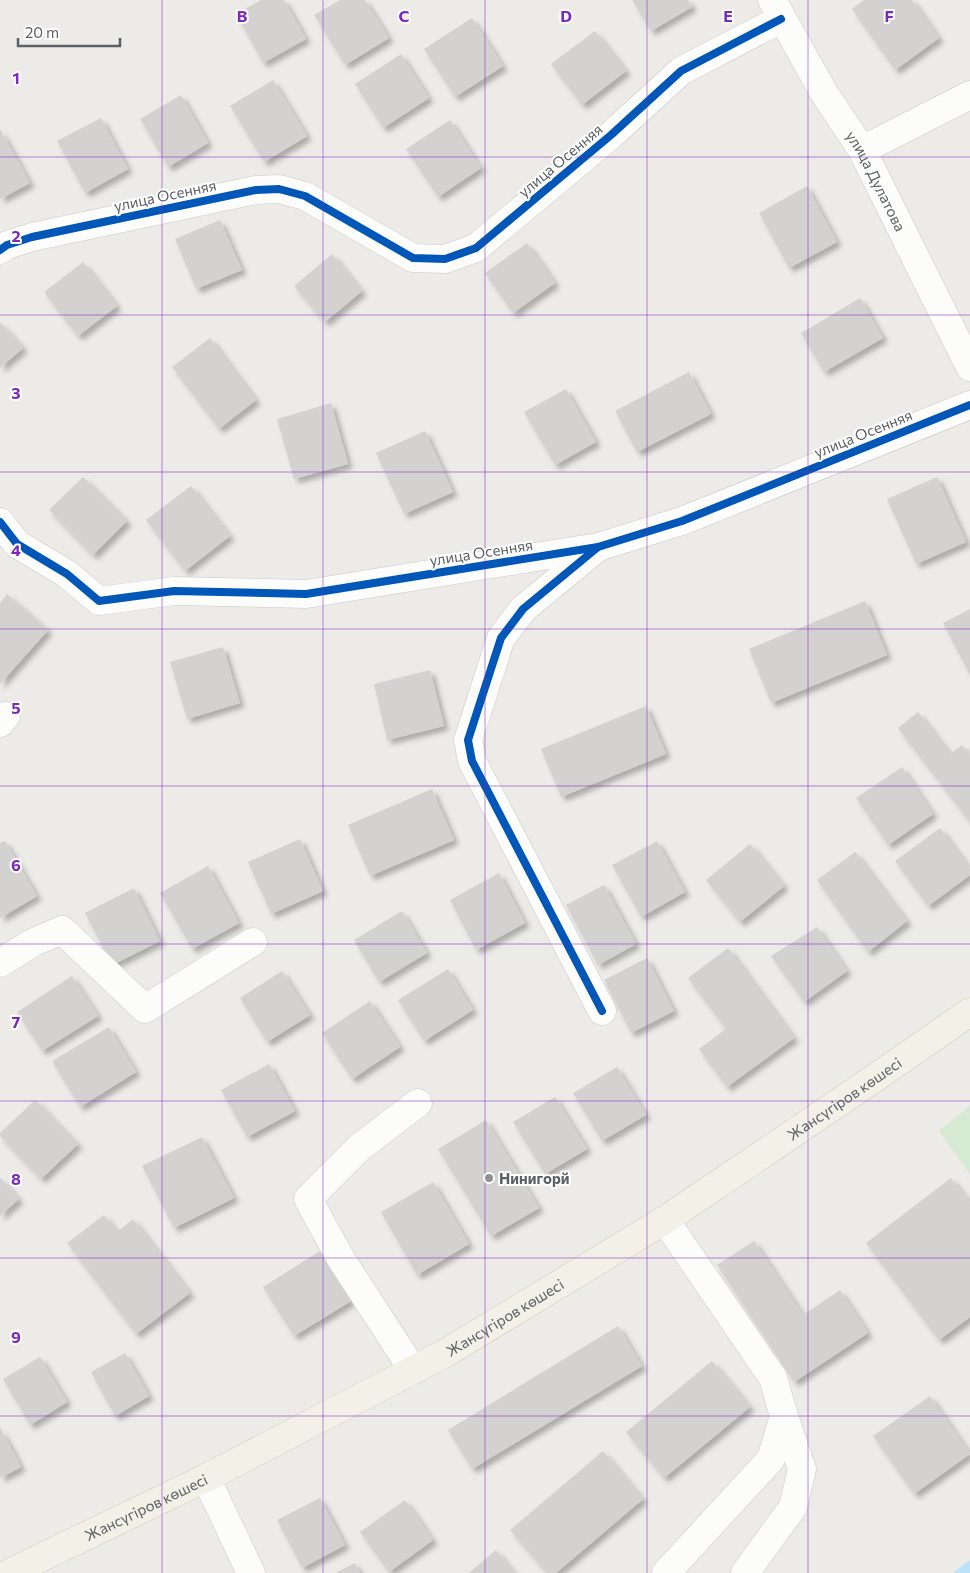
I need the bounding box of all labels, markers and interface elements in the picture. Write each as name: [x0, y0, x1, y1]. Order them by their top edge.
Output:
text: B: [237, 6, 248, 25]
text: C: [399, 6, 410, 25]
text: D: [560, 6, 572, 25]
text: E: [723, 6, 733, 25]
text: F: [884, 6, 894, 25]
scale bar: [18, 15, 120, 47]
text: 20 m: [25, 23, 59, 41]
text: 1: [12, 68, 20, 87]
street label: улица Осенняя: [514, 120, 606, 200]
street label: улица Дулатова: [843, 127, 910, 234]
street label: улица Осенняя: [112, 175, 218, 215]
text: 2: [11, 226, 21, 245]
text: 3: [11, 383, 21, 402]
street label: улица Осенняя: [811, 405, 915, 461]
street label: улица Осенняя: [428, 535, 534, 569]
text: 4: [11, 540, 21, 559]
text: 5: [11, 698, 21, 717]
text: 6: [11, 855, 21, 874]
text: 7: [12, 1012, 21, 1031]
street label: Жансүгіров көшесі: [784, 1053, 905, 1144]
text: 8: [11, 1169, 21, 1188]
place label: Нинигорй: [499, 1169, 570, 1187]
marker: Нинигорй: [483, 1172, 495, 1184]
street label: Жансүгіров көшесі: [443, 1275, 567, 1360]
text: 9: [11, 1327, 21, 1346]
street label: Жансүгіров көшесі: [82, 1470, 210, 1544]

